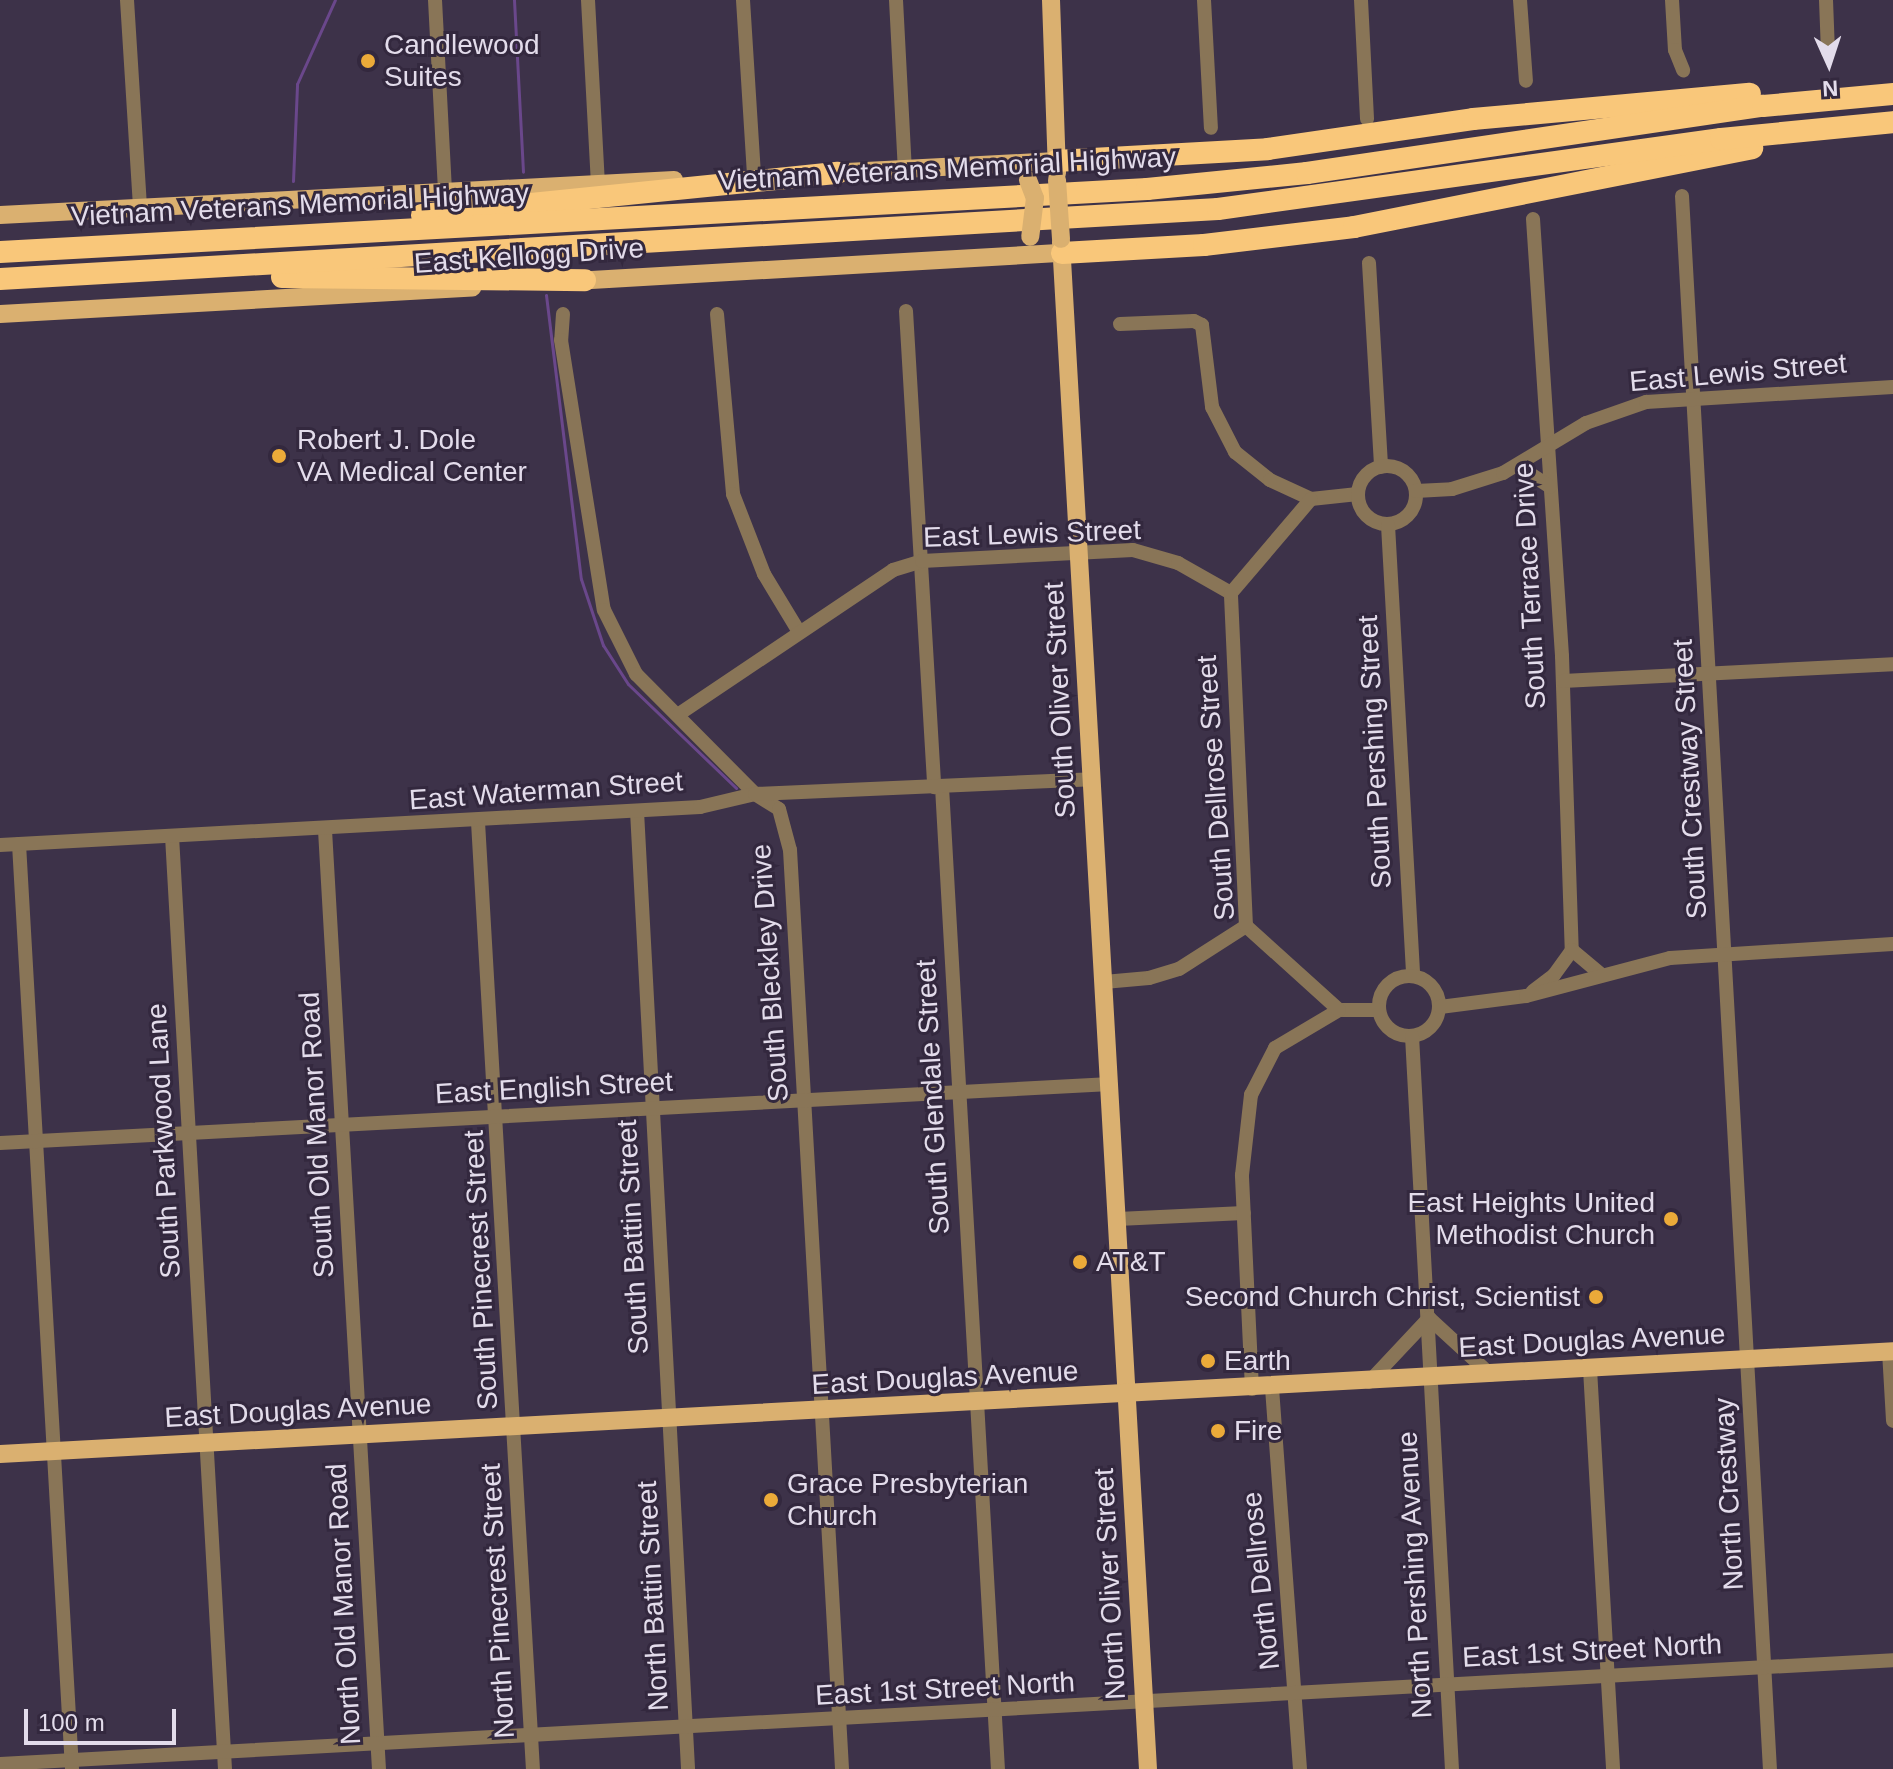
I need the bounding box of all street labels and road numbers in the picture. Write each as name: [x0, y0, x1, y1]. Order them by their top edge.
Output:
street label: Vietnam Veterans Memorial Highway: [717, 140, 1177, 198]
street label: Vietnam Veterans Memorial Highway: [70, 176, 530, 234]
street label: East Kellogg Drive: [413, 231, 645, 281]
street label: East Lewis Street: [1628, 347, 1848, 399]
street label: South Terrace Drive: [1507, 462, 1553, 710]
street label: East Lewis Street: [923, 513, 1141, 555]
street label: South Oliver Street: [1037, 581, 1083, 819]
street label: South Pershing Street: [1351, 614, 1399, 890]
street label: South Crestway Street: [1666, 638, 1714, 920]
street label: South Dellrose Street: [1190, 654, 1242, 922]
street label: East Waterman Street: [408, 765, 684, 817]
street label: South Bleckley Drive: [744, 843, 796, 1103]
street label: South Glendale Street: [909, 959, 957, 1235]
street label: South Old Manor Road: [293, 991, 341, 1279]
street label: South Parkwood Lane: [140, 1003, 188, 1279]
street label: East English Street: [434, 1065, 674, 1111]
street label: South Battin Street: [610, 1119, 656, 1355]
street label: South Pinecrest Street: [457, 1129, 505, 1411]
street label: East Douglas Avenue: [1457, 1317, 1727, 1365]
street label: East Douglas Avenue: [810, 1354, 1080, 1402]
street label: East Douglas Avenue: [163, 1387, 433, 1435]
street label: North Crestway: [1707, 1397, 1751, 1591]
street label: North Pershing Avenue: [1391, 1430, 1439, 1720]
street label: North Old Manor Road: [320, 1462, 368, 1746]
street label: North Pinecrest Street: [474, 1463, 522, 1739]
street label: North Oliver Street: [1087, 1467, 1133, 1701]
street label: North Battin Street: [630, 1480, 676, 1712]
street label: North Dellrose: [1235, 1490, 1287, 1672]
street label: East 1st Street North: [1461, 1627, 1723, 1675]
street label: East 1st Street North: [814, 1665, 1076, 1713]

